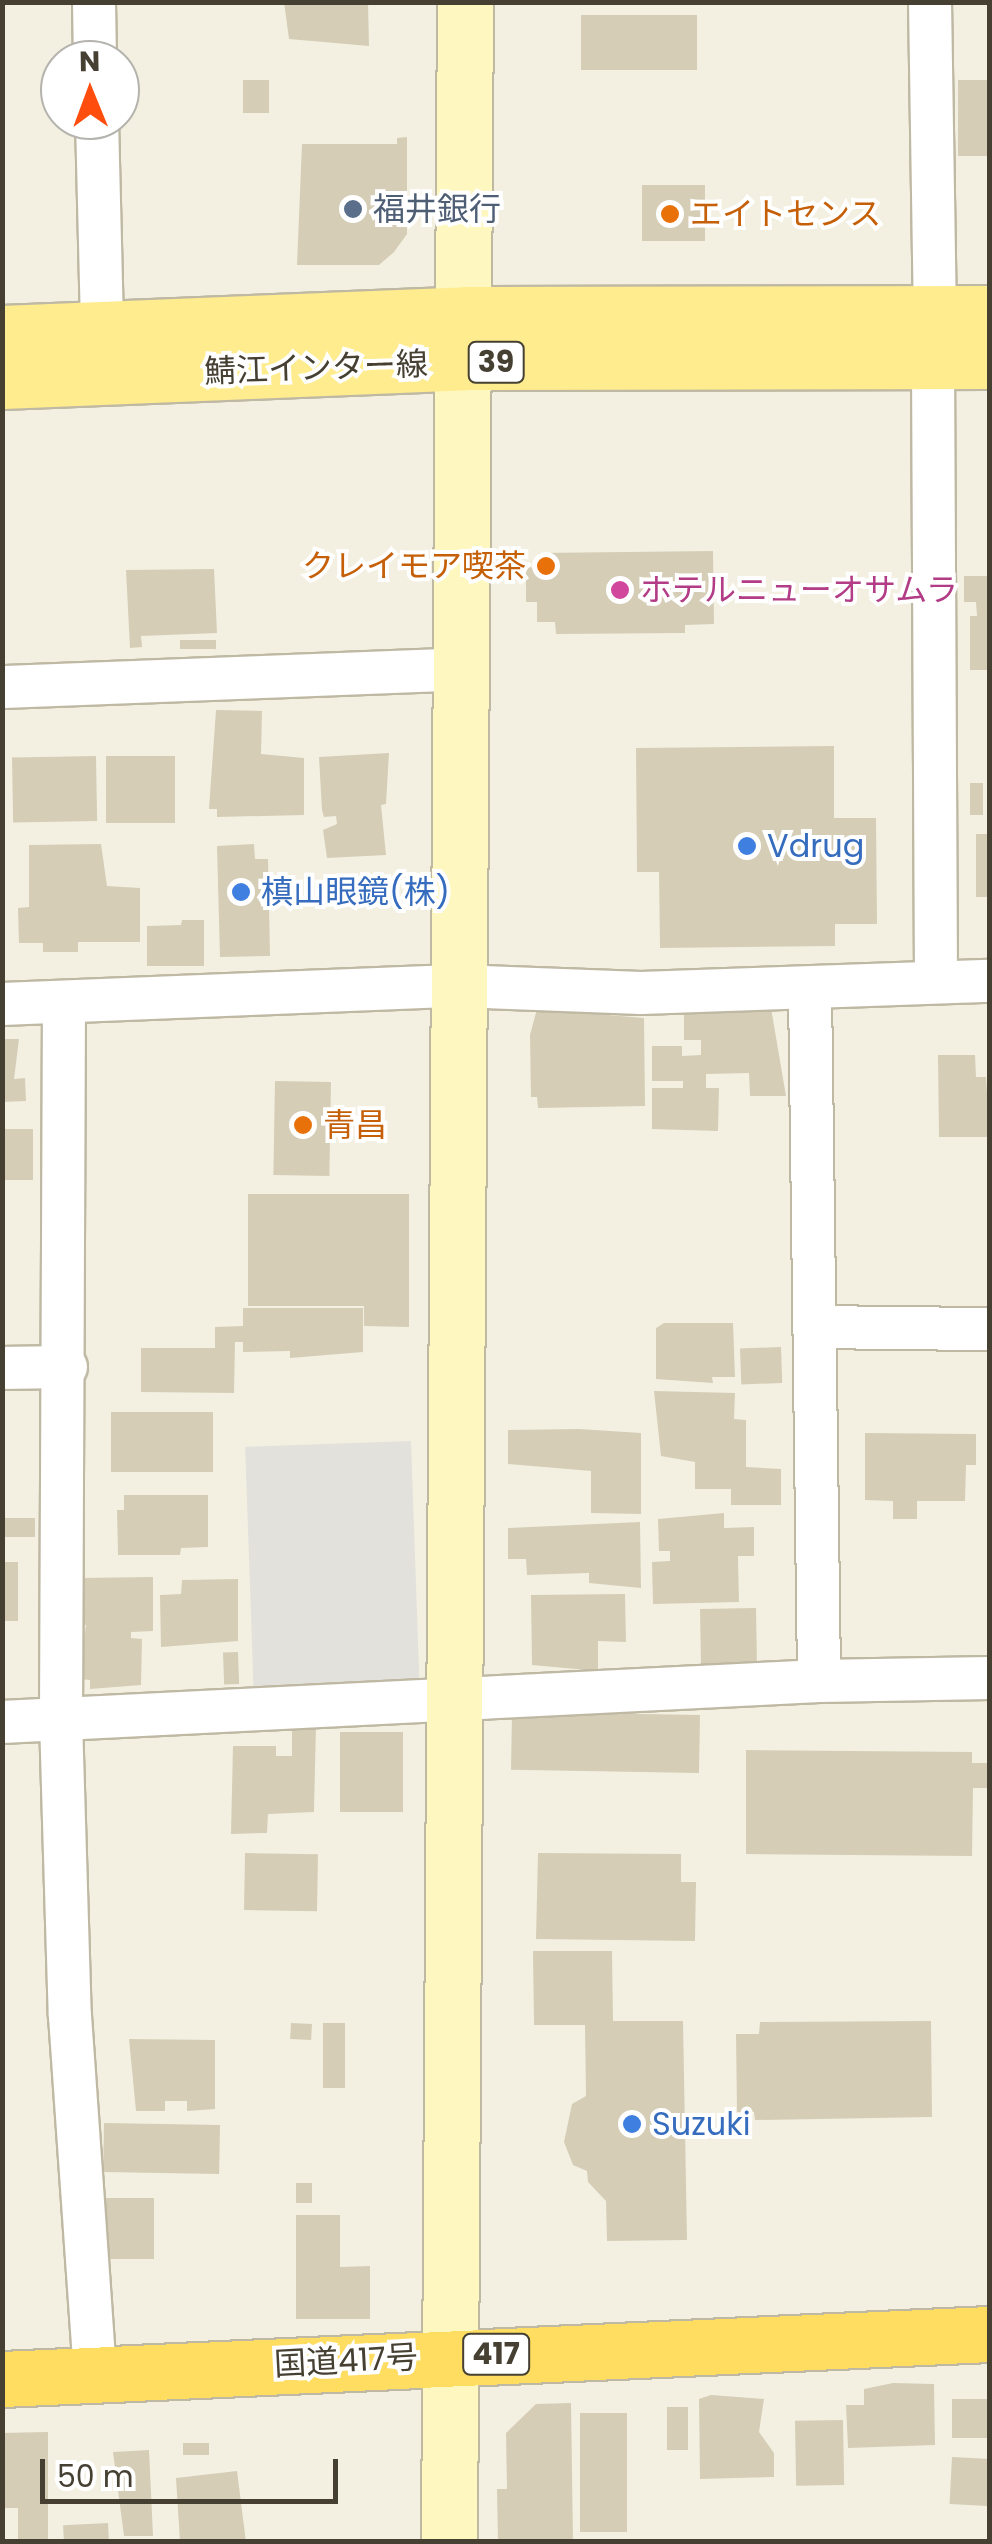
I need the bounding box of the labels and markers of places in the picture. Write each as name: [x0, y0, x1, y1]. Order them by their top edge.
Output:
place label: 福井銀行: [373, 190, 501, 228]
place label: エイトセンス: [690, 195, 882, 233]
marker: 福井銀行: [342, 198, 364, 220]
marker: エイトセンス: [659, 203, 681, 225]
place label: クレイモア喫茶: [302, 547, 526, 585]
marker: クレイモア喫茶: [535, 555, 557, 577]
place label: ホテルニューオサムラ: [640, 571, 960, 609]
marker: ホテルニューオサムラ: [609, 579, 631, 601]
place label: Vdrug: [767, 827, 864, 865]
marker: Vdrug: [736, 835, 758, 857]
place label: 槙山眼鏡(株): [261, 873, 450, 911]
marker: 槙山眼鏡(株): [230, 881, 252, 903]
place label: 青昌: [323, 1106, 387, 1144]
marker: 青昌: [292, 1114, 314, 1136]
place label: Suzuki: [652, 2105, 751, 2143]
marker: Suzuki: [621, 2113, 643, 2135]

